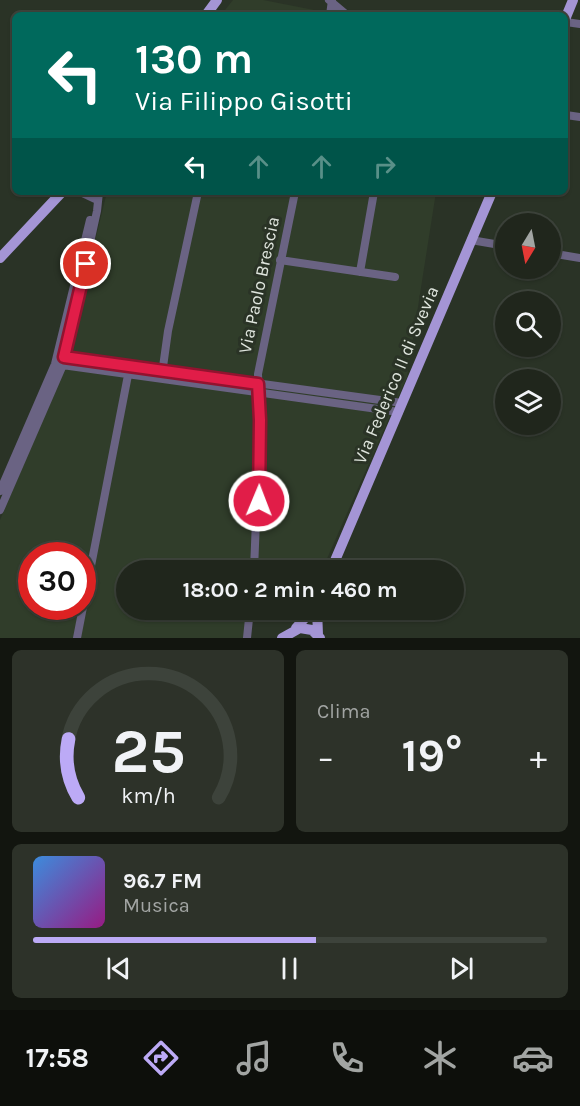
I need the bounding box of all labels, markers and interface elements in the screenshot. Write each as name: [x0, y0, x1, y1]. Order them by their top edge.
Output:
text: 130 m: [135, 34, 253, 84]
icon: left: [36, 36, 114, 114]
text: Via Filippo Gisotti: [135, 85, 353, 117]
icon: left: [179, 150, 212, 183]
icon: ahead: [242, 150, 275, 183]
icon: ahead: [305, 150, 338, 183]
icon: right: [368, 150, 401, 183]
north arrow: [495, 213, 561, 279]
map controls: [495, 213, 561, 435]
street label: Via Paolo Brescia: [234, 214, 284, 356]
pin: [60, 238, 111, 289]
icon: arrive: [69, 247, 102, 280]
street label: Via Federico II di Svevia: [349, 283, 443, 467]
button: search: [495, 291, 561, 357]
button: layers: [495, 369, 561, 435]
position arrow: [227, 469, 291, 533]
speed limit sign: 30: [18, 542, 96, 620]
text: 18:00 · 2 min · 460 m: [182, 577, 398, 603]
text: Clima: [317, 700, 371, 723]
text: 25: [111, 715, 185, 788]
text: 19°: [402, 730, 462, 782]
text: −: [317, 738, 334, 776]
text: +: [530, 738, 547, 776]
text: km/h: [121, 783, 175, 808]
text: 96.7 FM: [123, 868, 202, 894]
text: Musica: [123, 894, 190, 917]
icon: previous: [102, 952, 135, 985]
icon: pause: [273, 952, 306, 985]
icon: next: [445, 952, 478, 985]
icon: directions: [140, 1037, 182, 1079]
icon: music: [233, 1037, 275, 1079]
icon: phone: [326, 1037, 368, 1079]
icon: climate: [419, 1037, 461, 1079]
icon: car: [512, 1037, 554, 1079]
text: 17:58: [26, 1042, 89, 1074]

